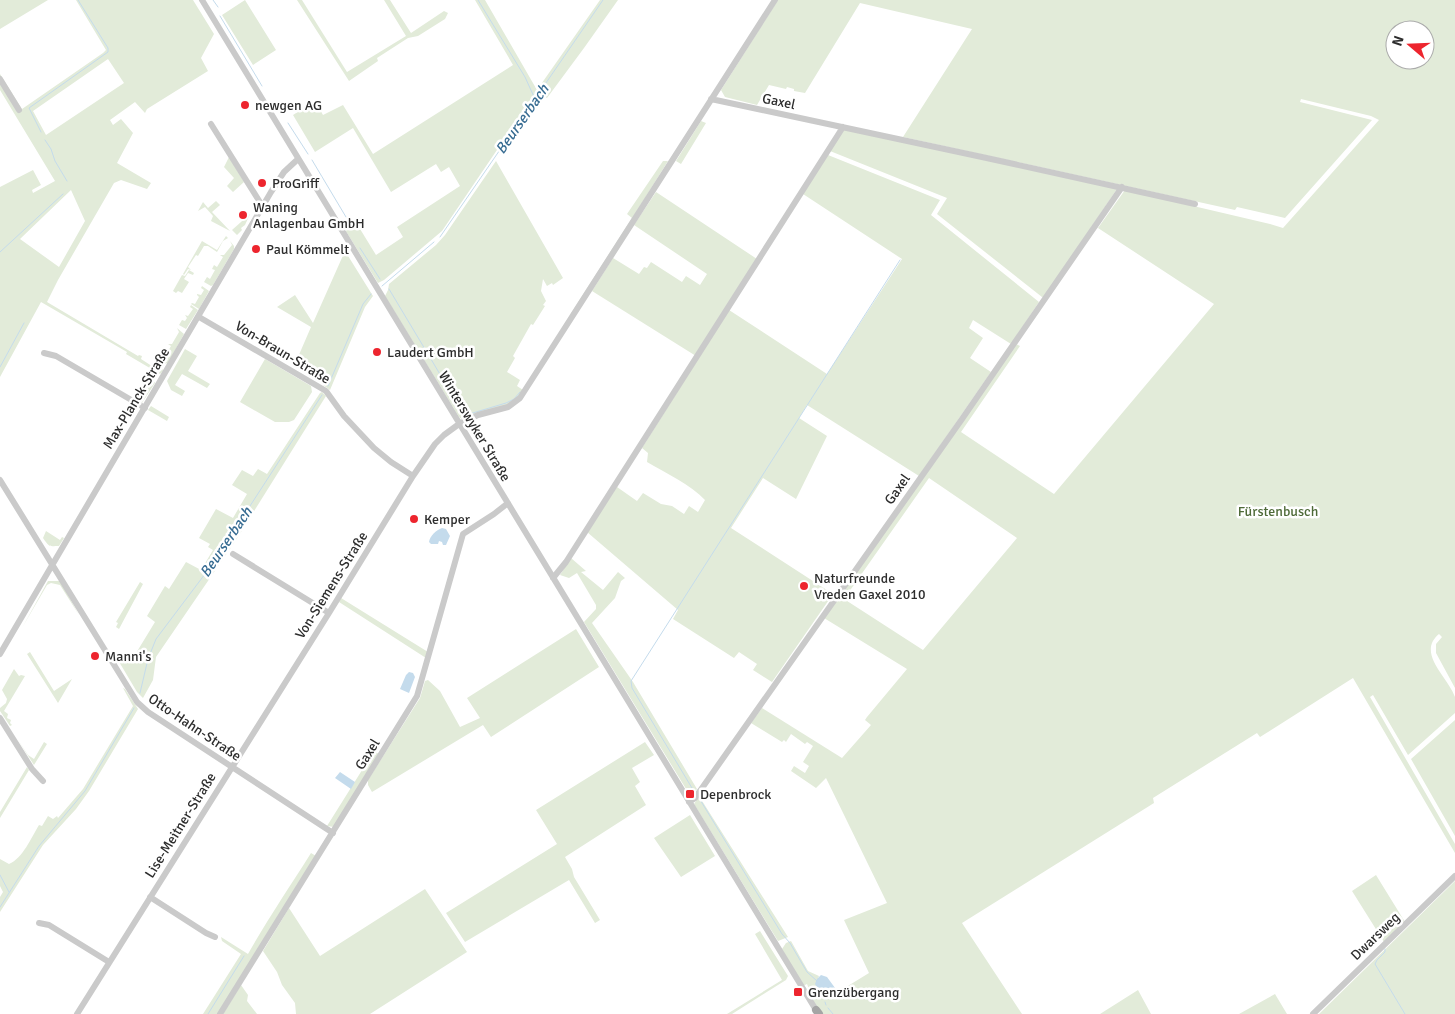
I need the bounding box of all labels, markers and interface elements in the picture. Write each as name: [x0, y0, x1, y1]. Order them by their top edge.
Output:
north arrow: [1385, 20, 1435, 70]
text: N: [1389, 34, 1408, 48]
water label: Beurserbach: [492, 80, 553, 157]
street label: Gaxel: [761, 90, 797, 113]
place label: newgen AG: [255, 97, 322, 114]
marker: newgen AG: [239, 99, 251, 111]
place label: ProGriff: [272, 175, 320, 192]
marker: ProGriff: [256, 177, 268, 189]
place label: Waning Anlagenbau GmbH: [253, 199, 365, 232]
marker: Waning Anlagenbau GmbH: [237, 209, 249, 221]
place label: Paul Kömmelt: [266, 241, 349, 258]
marker: Paul Kömmelt: [250, 243, 262, 255]
street label: Von-Braun-Straße: [232, 317, 334, 388]
place label: Laudert GmbH: [387, 344, 474, 361]
street label: Max-Planck-Straße: [99, 345, 173, 452]
marker: Laudert GmbH: [371, 346, 383, 358]
street label: Winterswyker Straße: [435, 368, 514, 484]
street label: Gaxel: [881, 471, 914, 508]
water label: Beurserbach: [196, 503, 256, 580]
park label: Fürstenbusch: [1238, 503, 1318, 520]
place label: Kemper: [424, 511, 471, 528]
marker: Kemper: [408, 513, 420, 525]
street label: Von-Siemens-Straße: [292, 529, 371, 642]
place label: Naturfreunde Vreden Gaxel 2010: [814, 570, 925, 603]
marker: Naturfreunde Vreden Gaxel 2010: [798, 580, 810, 592]
place label: Manni's: [105, 648, 151, 665]
marker: Manni's: [89, 650, 101, 662]
street label: Otto-Hahn-Straße: [145, 690, 244, 765]
street label: Gaxel: [351, 736, 383, 773]
street label: Lise-Meitner-Straße: [141, 769, 220, 881]
place label: Depenbrock: [700, 786, 771, 803]
marker: Depenbrock: [684, 788, 696, 800]
street label: Dwarsweg: [1347, 909, 1403, 964]
place label: Grenzübergang: [808, 984, 899, 1001]
marker: Grenzübergang: [792, 986, 804, 998]

